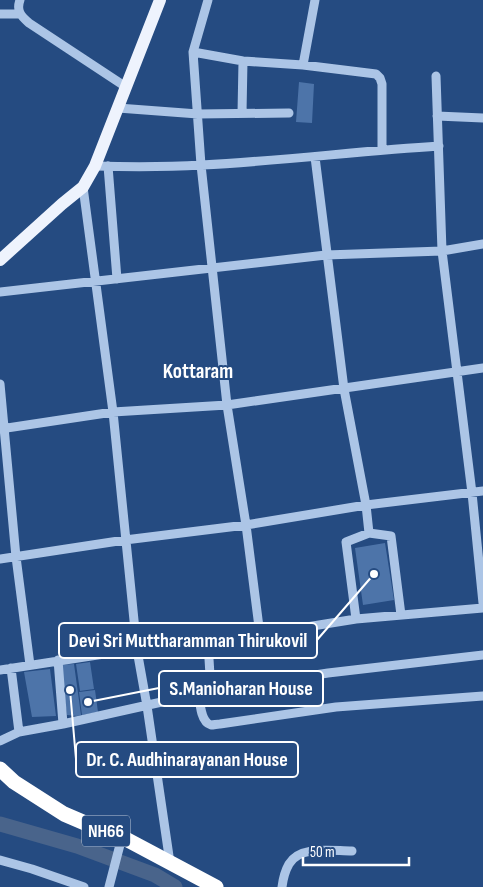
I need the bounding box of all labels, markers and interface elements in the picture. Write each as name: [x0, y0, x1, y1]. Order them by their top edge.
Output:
district label: Kottaram: [163, 359, 233, 384]
callout: Devi Sri Muttharamman Thirukovil: [59, 623, 317, 658]
text: Devi Sri Muttharamman Thirukovil: [69, 629, 307, 653]
callout: S.Manioharan House: [159, 671, 323, 706]
text: S.Manioharan House: [169, 677, 313, 701]
callout: Dr. C. Audhinarayanan House: [76, 742, 298, 777]
text: Dr. C. Audhinarayanan House: [86, 748, 288, 772]
road number: NH66: [82, 816, 130, 846]
scale bar: [303, 834, 409, 866]
text: 50 m: [310, 843, 335, 862]

